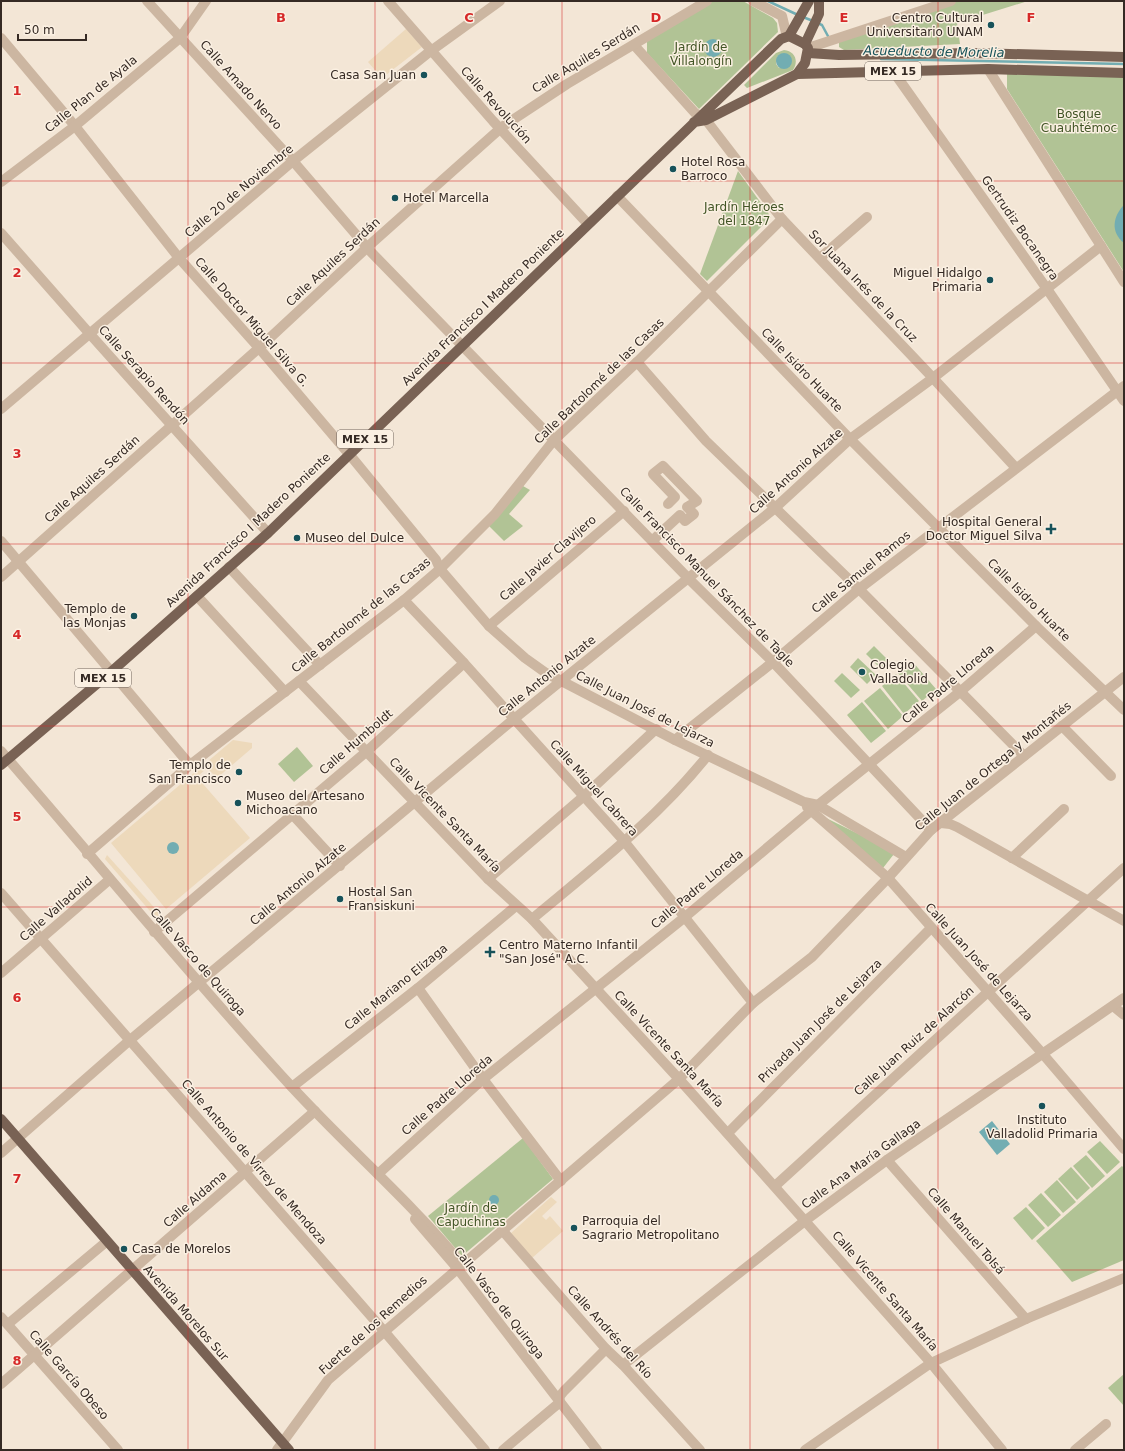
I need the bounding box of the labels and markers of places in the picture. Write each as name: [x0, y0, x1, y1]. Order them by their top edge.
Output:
place label: Centro Cultural Universitario UNAM: [866, 11, 983, 39]
marker: Centro Cultural Universitario UNAM: [986, 20, 996, 30]
place label: Casa San Juan: [330, 68, 416, 82]
marker: Casa San Juan: [419, 70, 429, 80]
place label: Hotel Rosa Barroco: [681, 155, 745, 183]
marker: Hotel Rosa Barroco: [668, 164, 678, 174]
place label: Hotel Marcella: [403, 191, 489, 205]
marker: Hotel Marcella: [390, 193, 400, 203]
place label: Miguel Hidalgo Primaria: [893, 266, 982, 294]
marker: Miguel Hidalgo Primaria: [985, 275, 995, 285]
place label: Hospital General Doctor Miguel Silva: [926, 515, 1042, 543]
marker: Hospital General Doctor Miguel Silva: [1045, 523, 1057, 535]
place label: Museo del Dulce: [305, 531, 404, 545]
marker: Museo del Dulce: [292, 533, 302, 543]
place label: Templo de las Monjas: [63, 602, 126, 630]
marker: Templo de las Monjas: [129, 611, 139, 621]
place label: Colegio Valladolid: [870, 658, 928, 686]
marker: Colegio Valladolid: [857, 667, 867, 677]
place label: Templo de San Francisco: [149, 758, 231, 786]
marker: Templo de San Francisco: [234, 767, 244, 777]
place label: Museo del Artesano Michoacano: [246, 789, 365, 817]
marker: Museo del Artesano Michoacano: [233, 798, 243, 808]
place label: Hostal San Fransiskuni: [348, 885, 415, 913]
marker: Hostal San Fransiskuni: [335, 894, 345, 904]
place label: Centro Materno Infantil "San José" A.C.: [499, 938, 638, 966]
marker: Centro Materno Infantil "San José" A.C.: [484, 946, 496, 958]
marker: Instituto Valladolid Primaria: [1037, 1101, 1047, 1111]
place label: Instituto Valladolid Primaria: [986, 1113, 1098, 1141]
place label: Parroquia del Sagrario Metropolitano: [582, 1214, 719, 1242]
marker: Parroquia del Sagrario Metropolitano: [569, 1223, 579, 1233]
place label: Casa de Morelos: [132, 1242, 231, 1256]
marker: Casa de Morelos: [119, 1244, 129, 1254]

